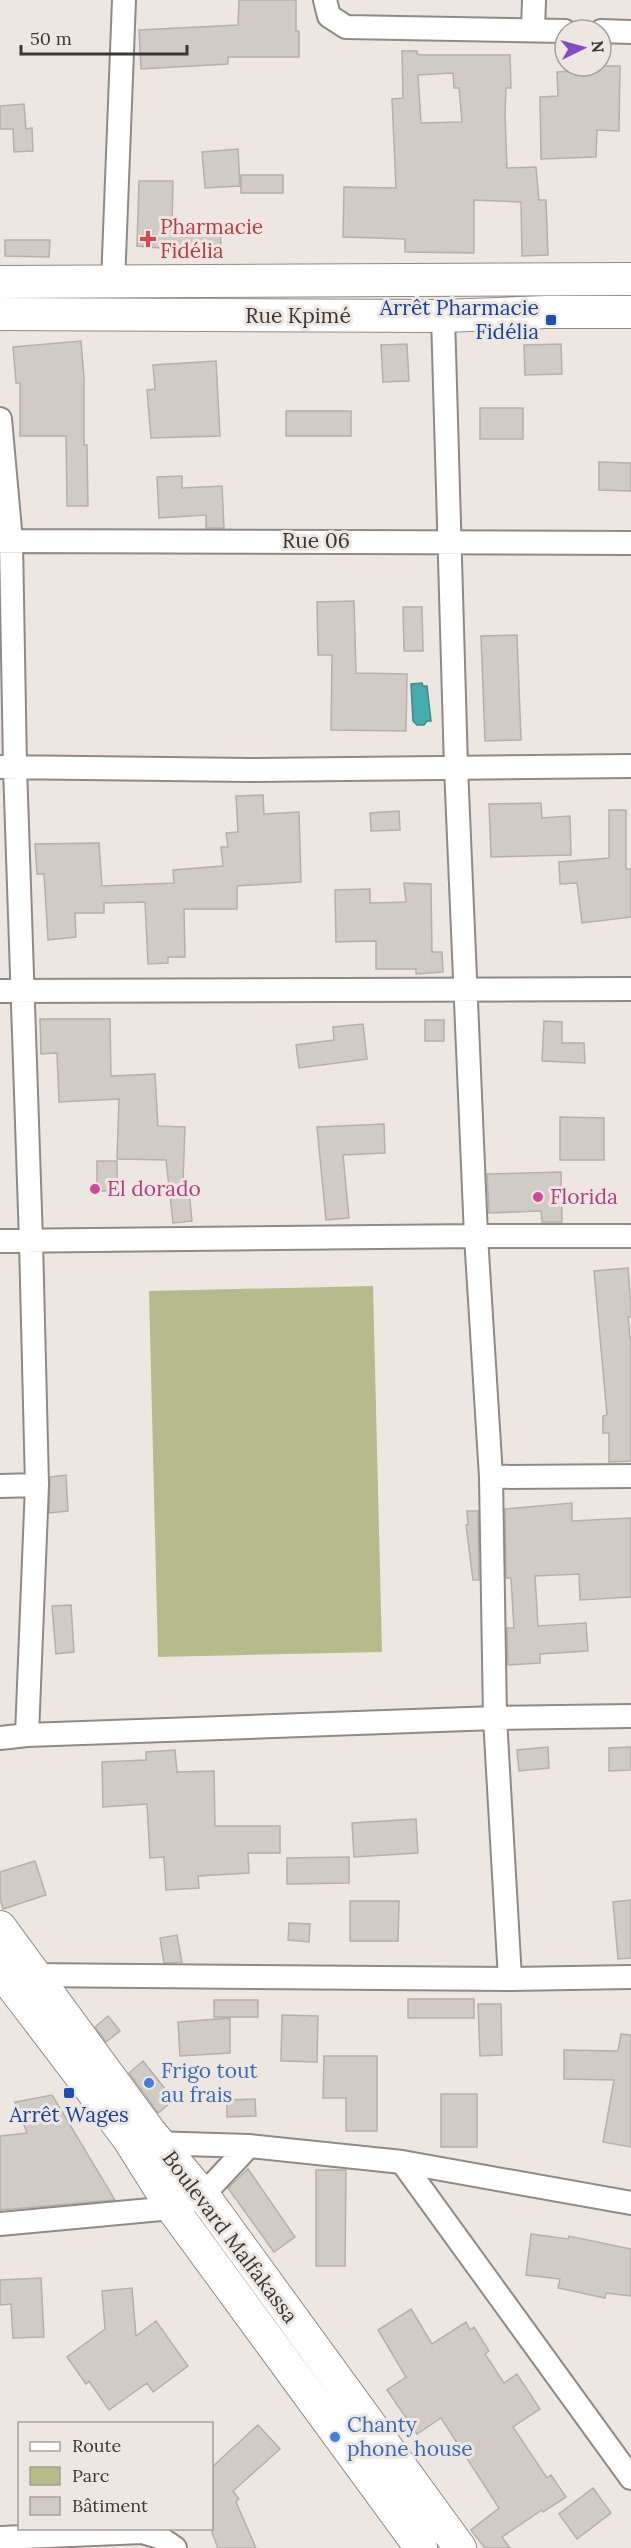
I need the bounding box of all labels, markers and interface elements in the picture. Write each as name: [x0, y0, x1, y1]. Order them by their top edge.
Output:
scale bar: [21, 18, 188, 56]
north arrow: [553, 18, 613, 78]
text: 50 m: [30, 27, 72, 50]
text: N: [587, 40, 608, 54]
place label: Pharmacie Fidélia: [160, 213, 263, 264]
marker: Pharmacie Fidélia: [141, 232, 155, 246]
place label: Arrêt Pharmacie Fidélia: [379, 294, 539, 345]
street label: Rue Kpimé: [245, 302, 351, 329]
marker: Arrêt Pharmacie Fidélia: [544, 313, 558, 327]
street label: Rue 06: [282, 527, 350, 554]
place label: El dorado: [107, 1175, 201, 1202]
marker: El dorado: [88, 1182, 102, 1196]
place label: Florida: [550, 1183, 618, 1210]
marker: Florida: [531, 1190, 545, 1204]
place label: Frigo tout au frais: [161, 2057, 259, 2108]
marker: Frigo tout au frais: [142, 2076, 156, 2090]
marker: Arrêt Wages: [62, 2086, 76, 2100]
place label: Arrêt Wages: [8, 2101, 129, 2128]
street label: Boulevard Malfakassa: [157, 2145, 304, 2329]
place label: Chanty phone house: [347, 2411, 473, 2462]
legend: [18, 2422, 213, 2530]
marker: Chanty phone house: [328, 2430, 342, 2444]
text: Route: [72, 2434, 121, 2457]
text: Parc: [72, 2464, 109, 2487]
text: Bâtiment: [72, 2494, 148, 2517]

